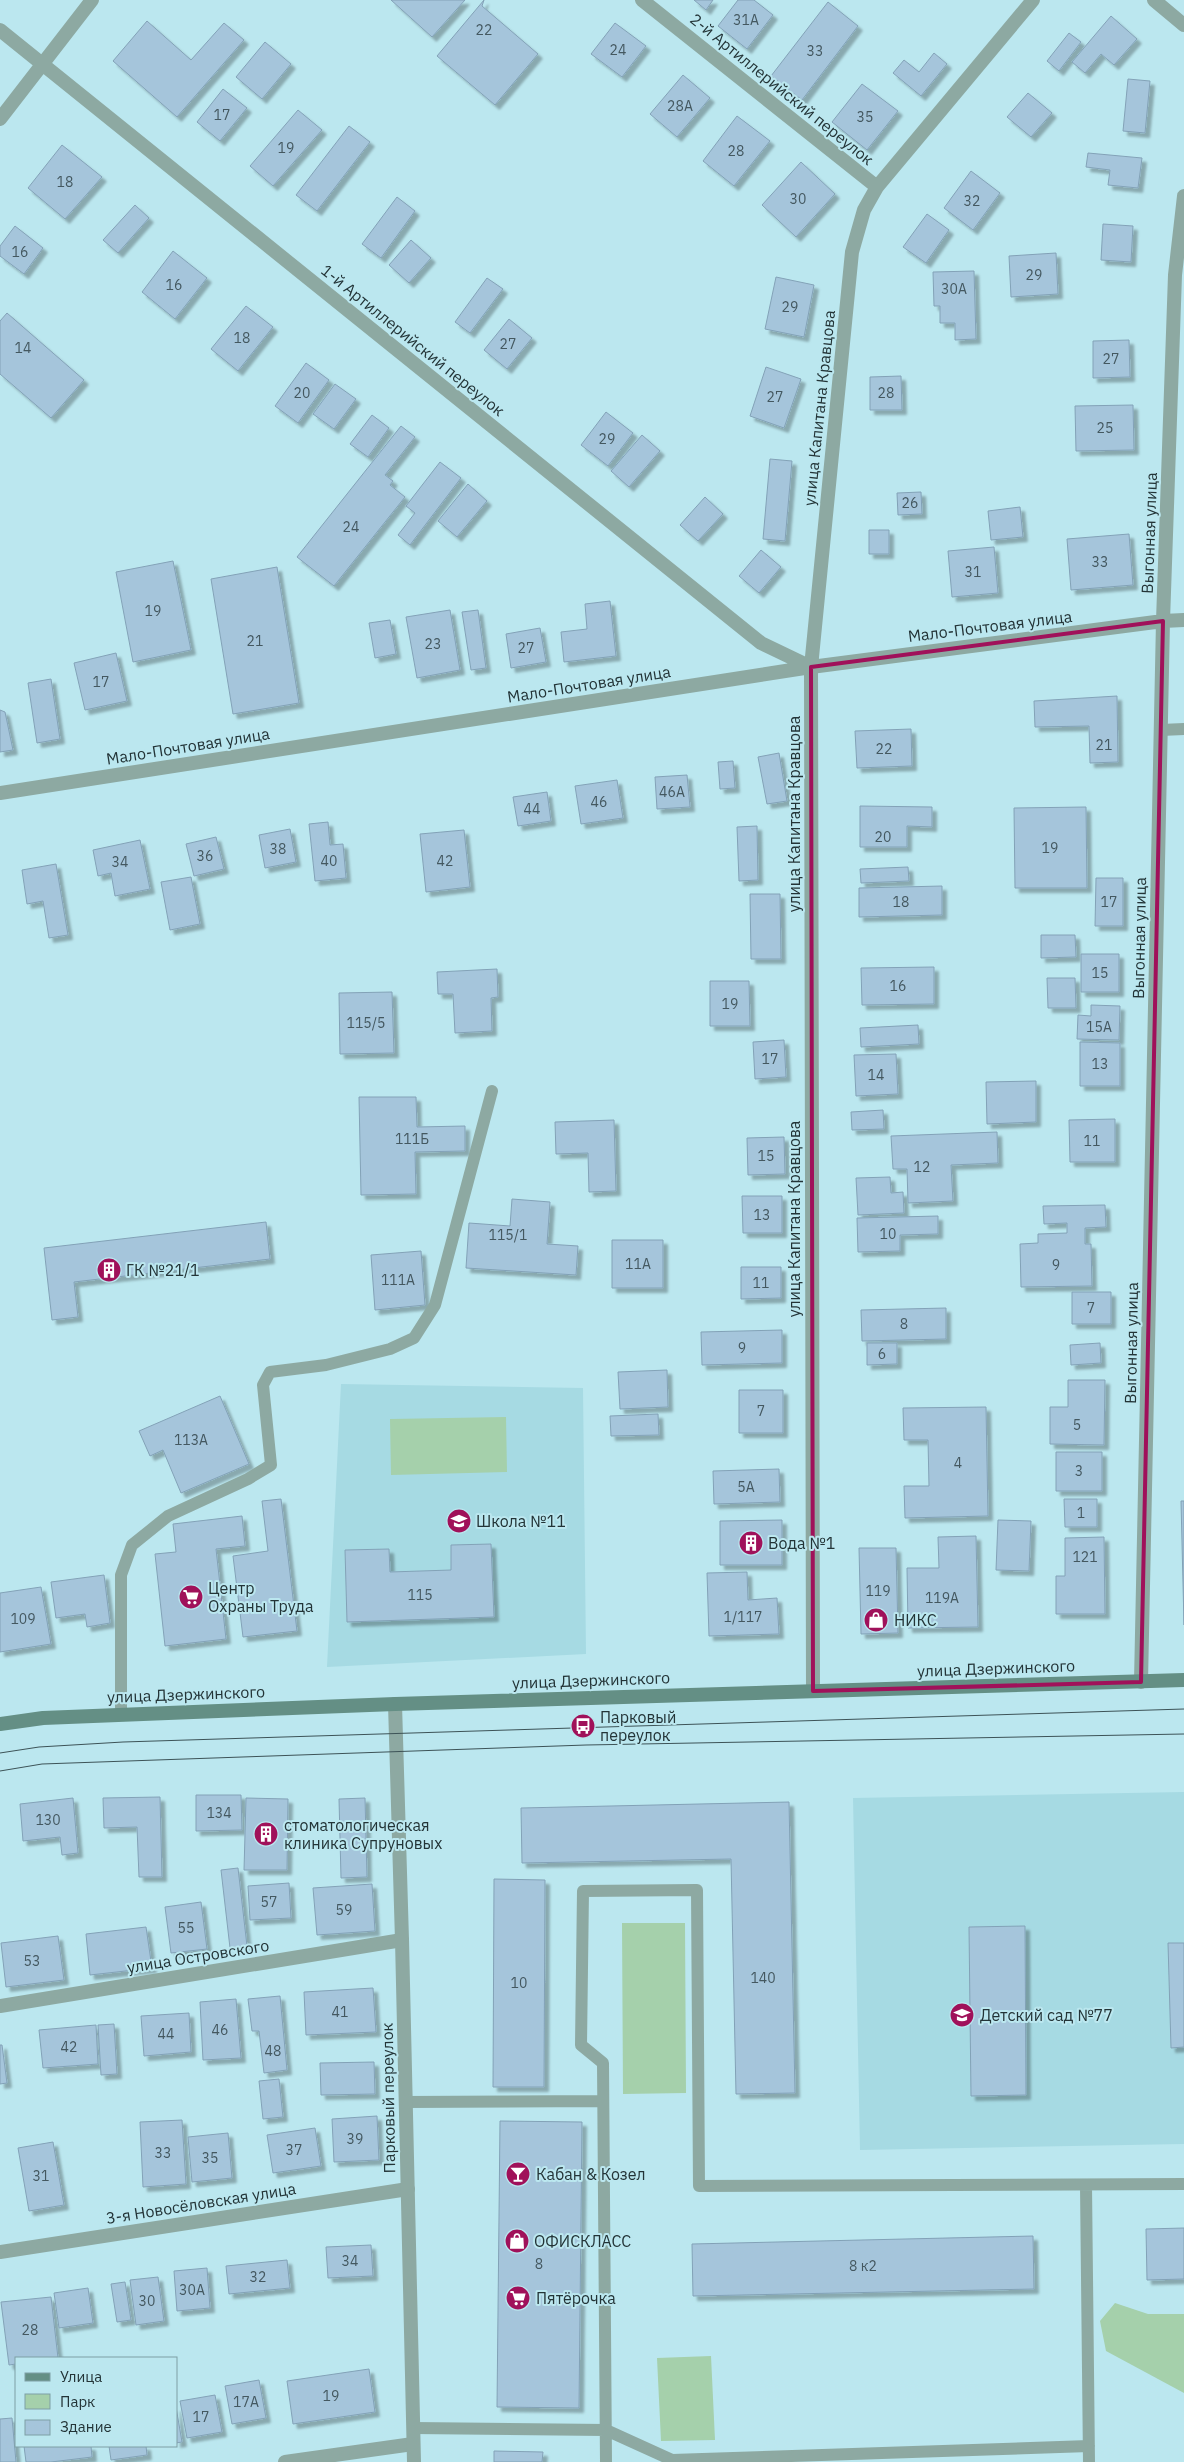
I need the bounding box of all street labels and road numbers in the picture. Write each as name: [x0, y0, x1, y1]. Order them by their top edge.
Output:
street label: 2-й Артиллерийский переулок: [686, 9, 878, 169]
street label: 1-й Артиллерийский переулок: [317, 260, 509, 420]
street label: улица Капитана Кравцова: [799, 309, 839, 507]
street label: Выгонная улица: [1137, 471, 1161, 594]
street label: Мало-Почтовая улица: [907, 606, 1074, 646]
street label: Мало-Почтовая улица: [506, 661, 673, 707]
street label: улица Капитана Кравцова: [784, 715, 804, 912]
street label: Мало-Почтовая улица: [105, 723, 272, 769]
street label: Выгонная улица: [1128, 877, 1150, 999]
street label: улица Капитана Кравцова: [784, 1120, 804, 1317]
street label: Выгонная улица: [1120, 1282, 1142, 1404]
street label: улица Дзержинского: [917, 1655, 1075, 1681]
street label: улица Дзержинского: [512, 1667, 670, 1693]
street label: улица Дзержинского: [107, 1681, 265, 1707]
street label: улица Островского: [126, 1935, 270, 1977]
street label: Парковый переулок: [377, 2022, 399, 2173]
street label: 3-я Новосёловская улица: [105, 2178, 298, 2228]

